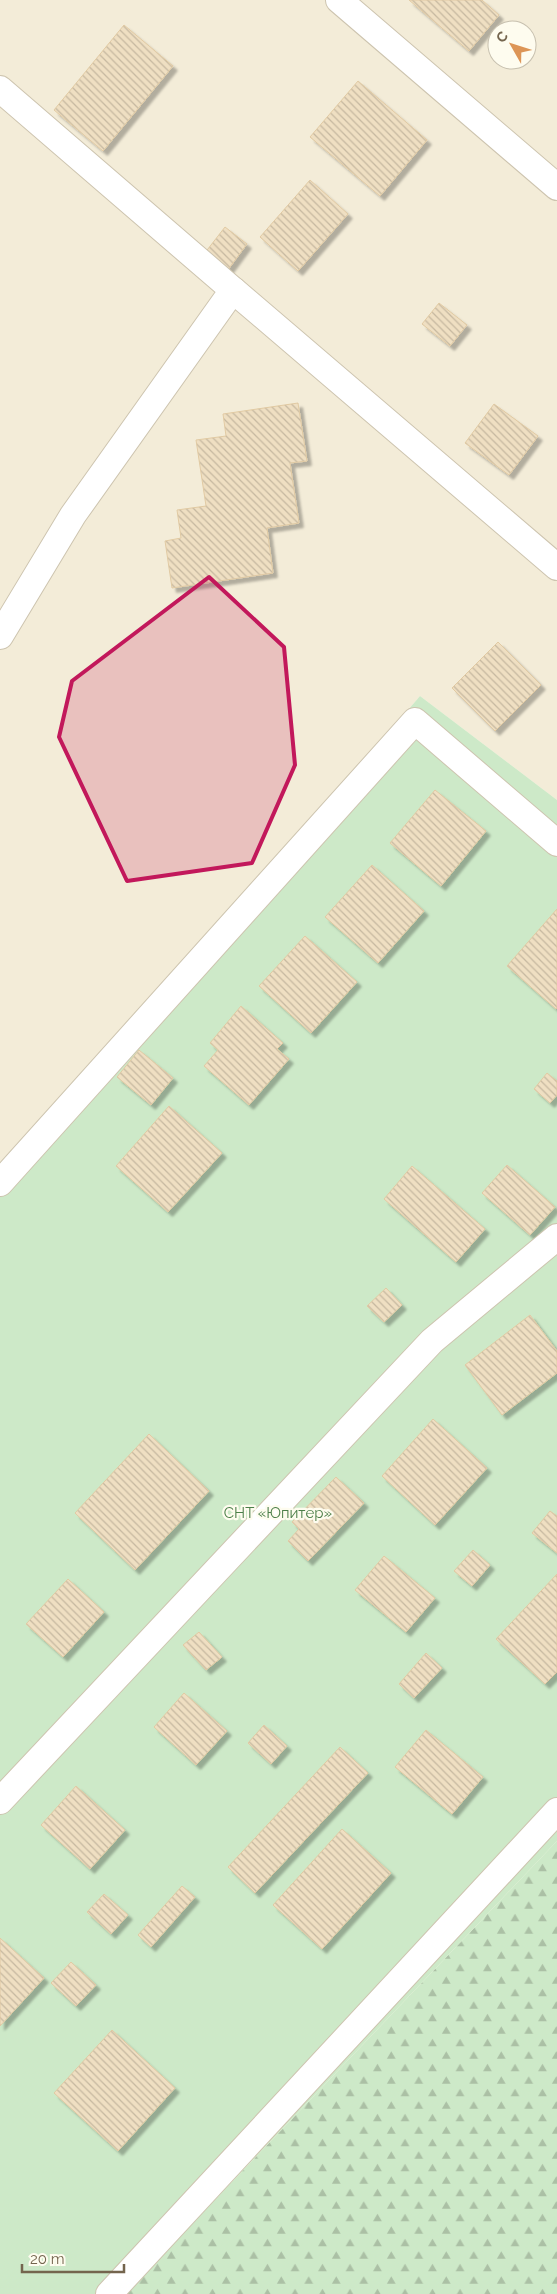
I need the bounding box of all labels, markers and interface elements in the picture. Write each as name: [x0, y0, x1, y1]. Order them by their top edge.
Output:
north arrow: [487, 20, 537, 70]
text: С: [493, 28, 511, 46]
park label: СНТ «Юпитер»: [224, 1504, 332, 1522]
scale bar: [22, 2242, 125, 2274]
text: 20 m: [30, 2250, 65, 2268]

